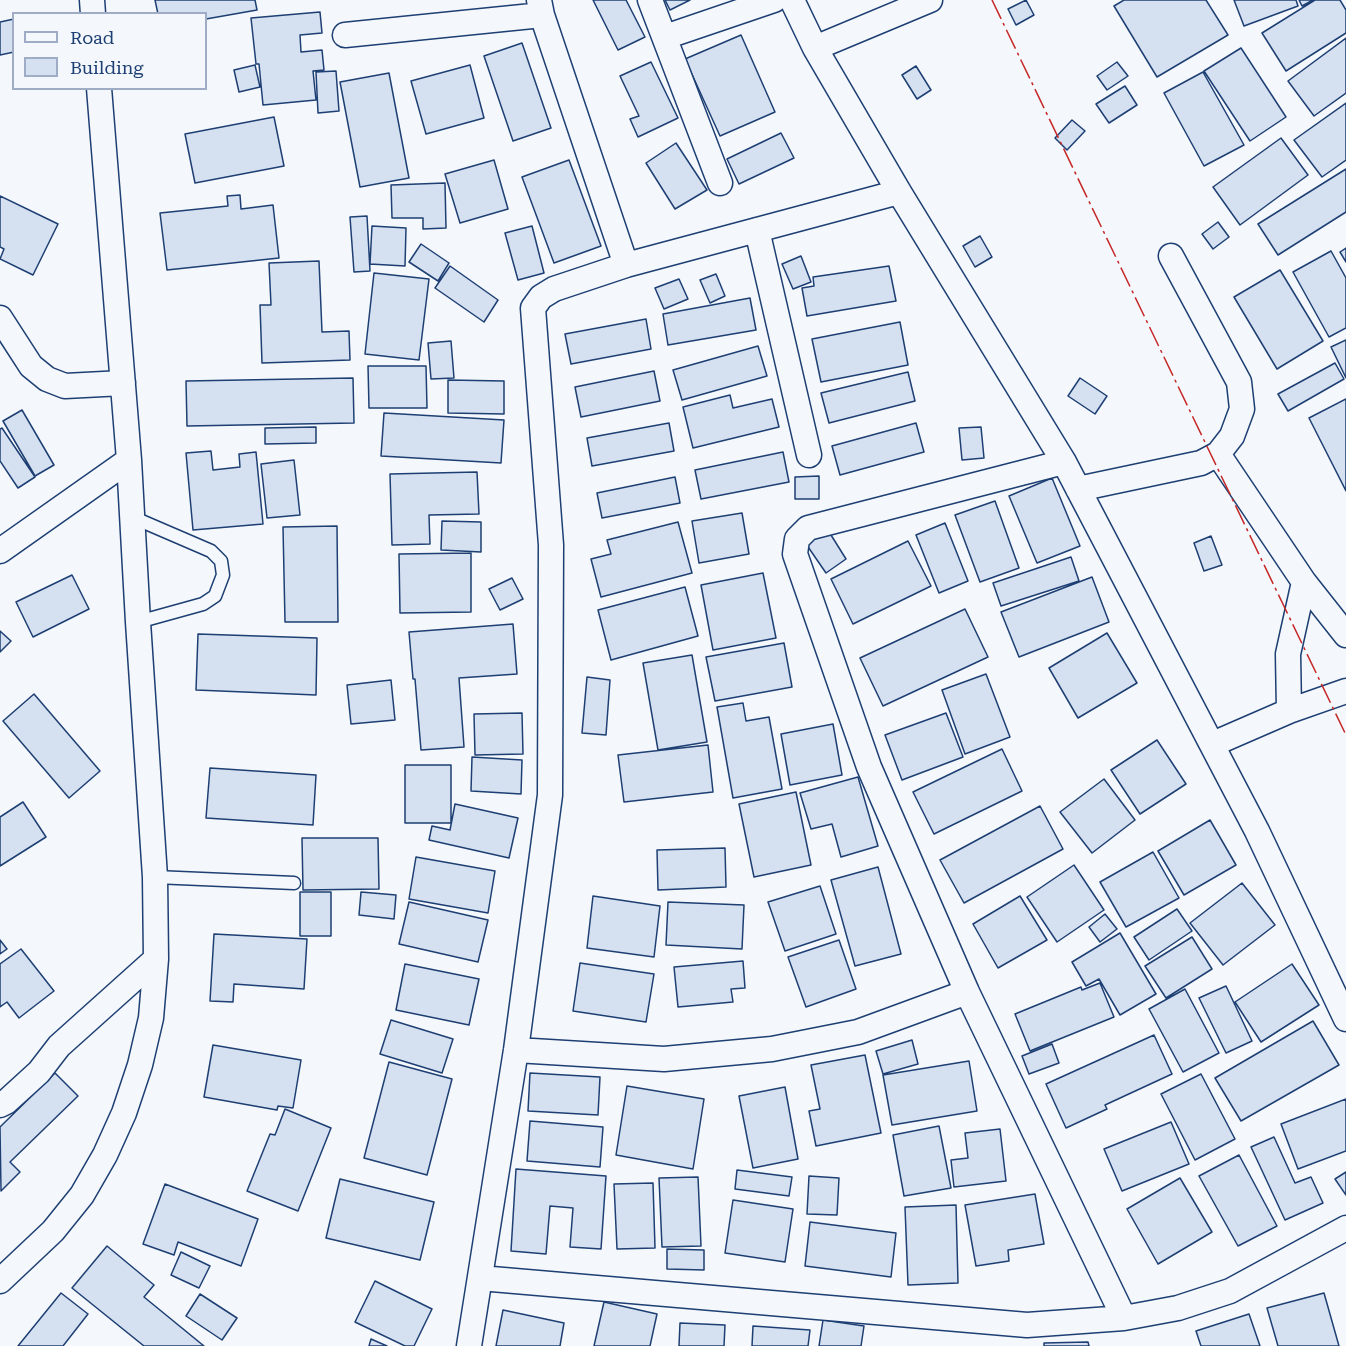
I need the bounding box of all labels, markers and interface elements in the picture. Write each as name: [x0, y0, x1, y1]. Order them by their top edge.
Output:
legend: [12, 12, 207, 90]
text: Road: [70, 27, 114, 48]
text: Building: [70, 57, 144, 78]

